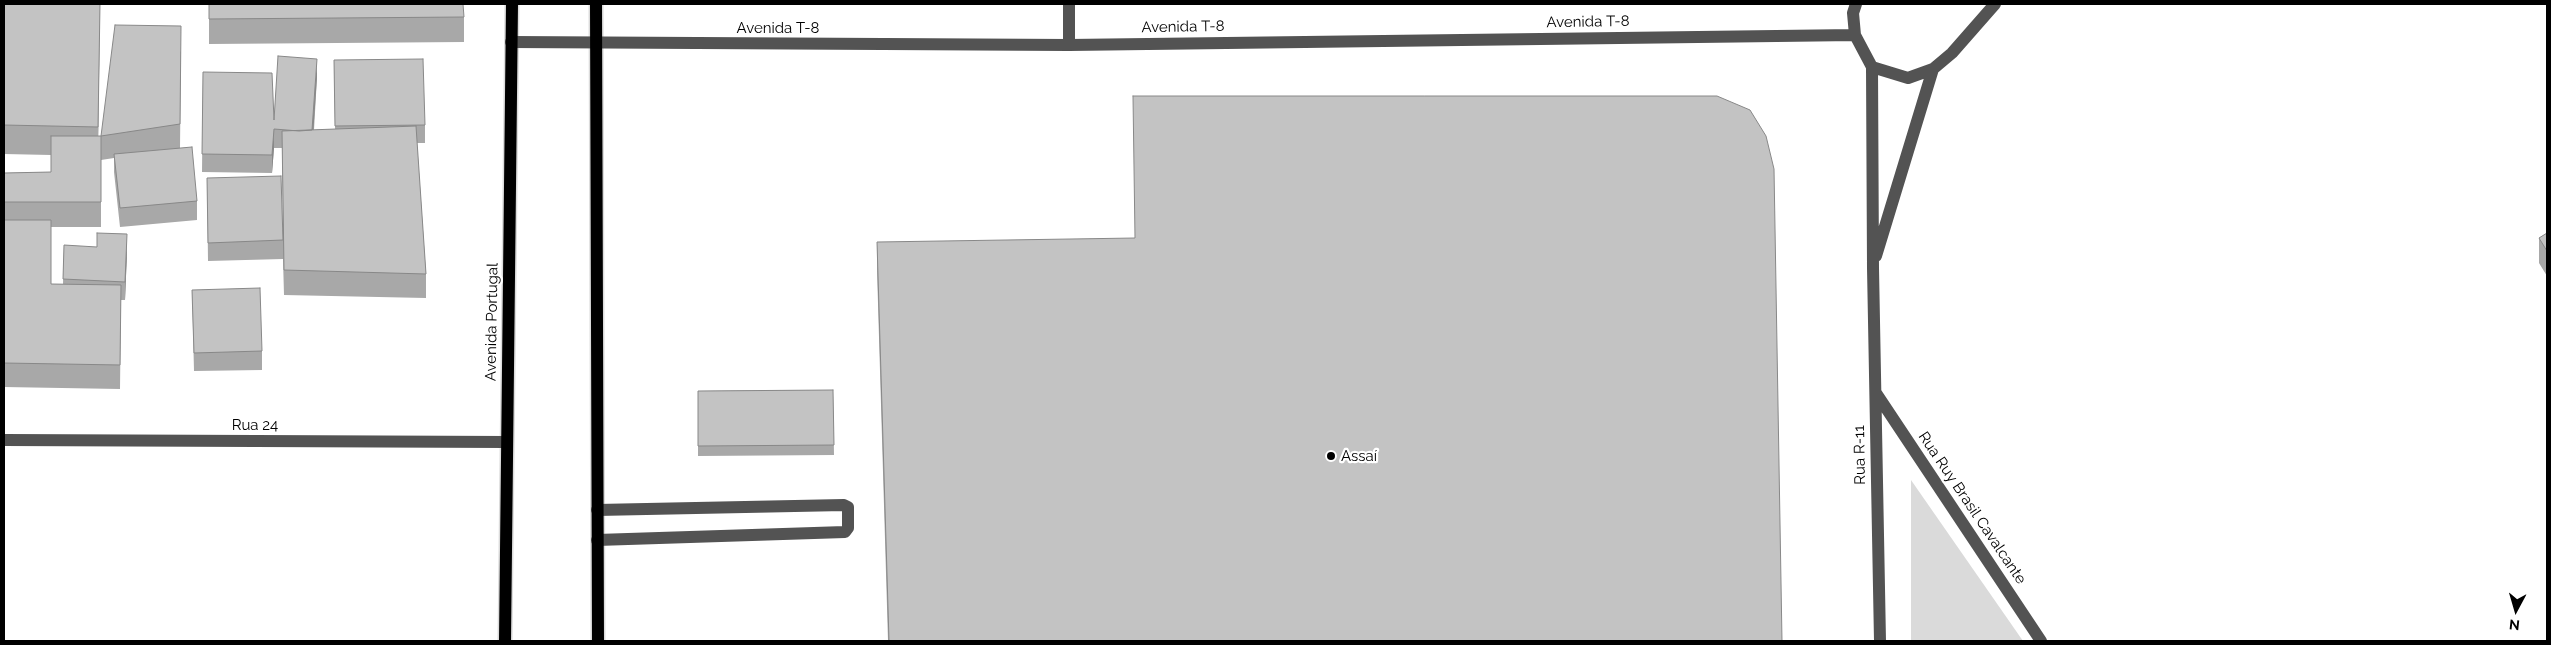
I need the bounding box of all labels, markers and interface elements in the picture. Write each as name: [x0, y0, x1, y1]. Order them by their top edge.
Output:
street label: Avenida T-8: [1546, 12, 1630, 32]
street label: Avenida T-8: [1141, 17, 1225, 37]
street label: Avenida T-8: [737, 19, 819, 37]
street label: Avenida Portugal: [482, 263, 502, 381]
street label: Rua 24: [232, 416, 278, 434]
street label: Rua R-11: [1850, 425, 1870, 485]
street label: Rua Ruy Brasil Cavalcante: [1914, 428, 2030, 588]
place label: Assaí: [1341, 447, 1377, 465]
marker: Assaí: [1325, 450, 1337, 462]
north arrow: [2491, 585, 2541, 635]
text: N: [2508, 616, 2521, 633]

